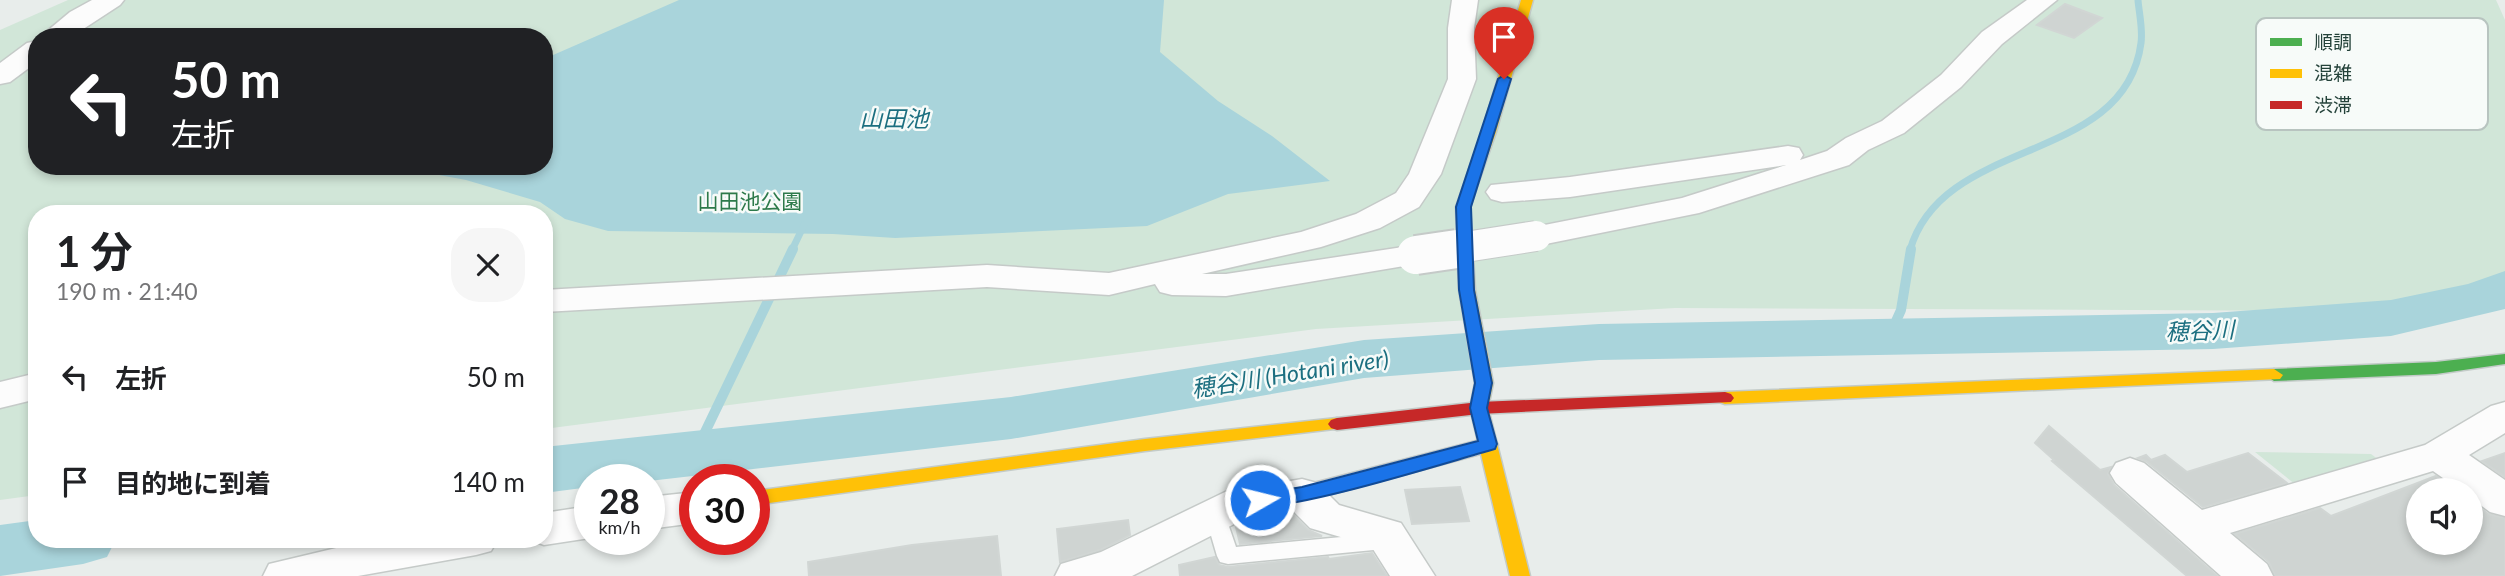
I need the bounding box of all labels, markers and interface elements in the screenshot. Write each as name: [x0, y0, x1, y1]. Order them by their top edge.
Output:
pin: [1474, 7, 1534, 79]
icon: arrive: [1485, 18, 1523, 56]
legend: [2256, 18, 2488, 130]
text: 順調: [2314, 30, 2352, 53]
text: 50 m: [171, 50, 281, 108]
icon: left: [56, 56, 147, 147]
text: 混雑: [2314, 61, 2352, 84]
text: 渋滞: [2314, 93, 2352, 116]
water label: 山田池: [860, 104, 931, 132]
text: 左折: [171, 114, 235, 153]
park label: 山田池公園: [698, 188, 803, 213]
text: 1 分: [56, 226, 133, 276]
button: close: [451, 228, 525, 302]
text: 190 m · 21:40: [56, 277, 198, 305]
water label: 穂谷川: [2165, 315, 2238, 345]
water label: 穂谷川 (Hotani river): [1189, 344, 1391, 402]
icon: left: [56, 358, 94, 396]
text: 50 m: [467, 361, 525, 393]
text: 左折: [115, 362, 167, 394]
icon: arrive: [56, 463, 94, 501]
position arrow: [1223, 463, 1297, 537]
speed limit sign: 30: [679, 464, 770, 555]
text: 140 m: [452, 466, 525, 498]
text: 目的地に到着: [115, 467, 271, 499]
map controls: [2406, 478, 2483, 555]
button: sound: [2406, 478, 2483, 555]
text: 28: [599, 479, 640, 521]
text: km/h: [598, 516, 641, 538]

